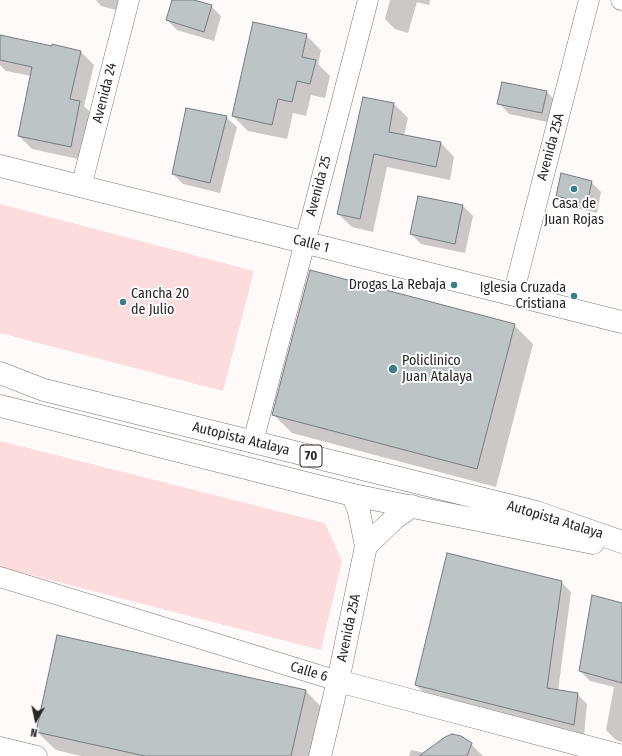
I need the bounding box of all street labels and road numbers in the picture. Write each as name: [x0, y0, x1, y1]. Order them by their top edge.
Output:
street label: Avenida 24: [89, 61, 121, 125]
street label: Avenida 25A: [534, 112, 568, 182]
street label: Avenida 25: [303, 154, 335, 218]
street label: Calle 1: [291, 231, 331, 257]
street label: Autopista Atalaya: [191, 419, 291, 459]
road number: 70: [300, 445, 322, 467]
street label: Autopista Atalaya: [505, 497, 605, 543]
street label: Avenida 25A: [334, 593, 364, 663]
street label: Calle 6: [288, 658, 330, 686]

